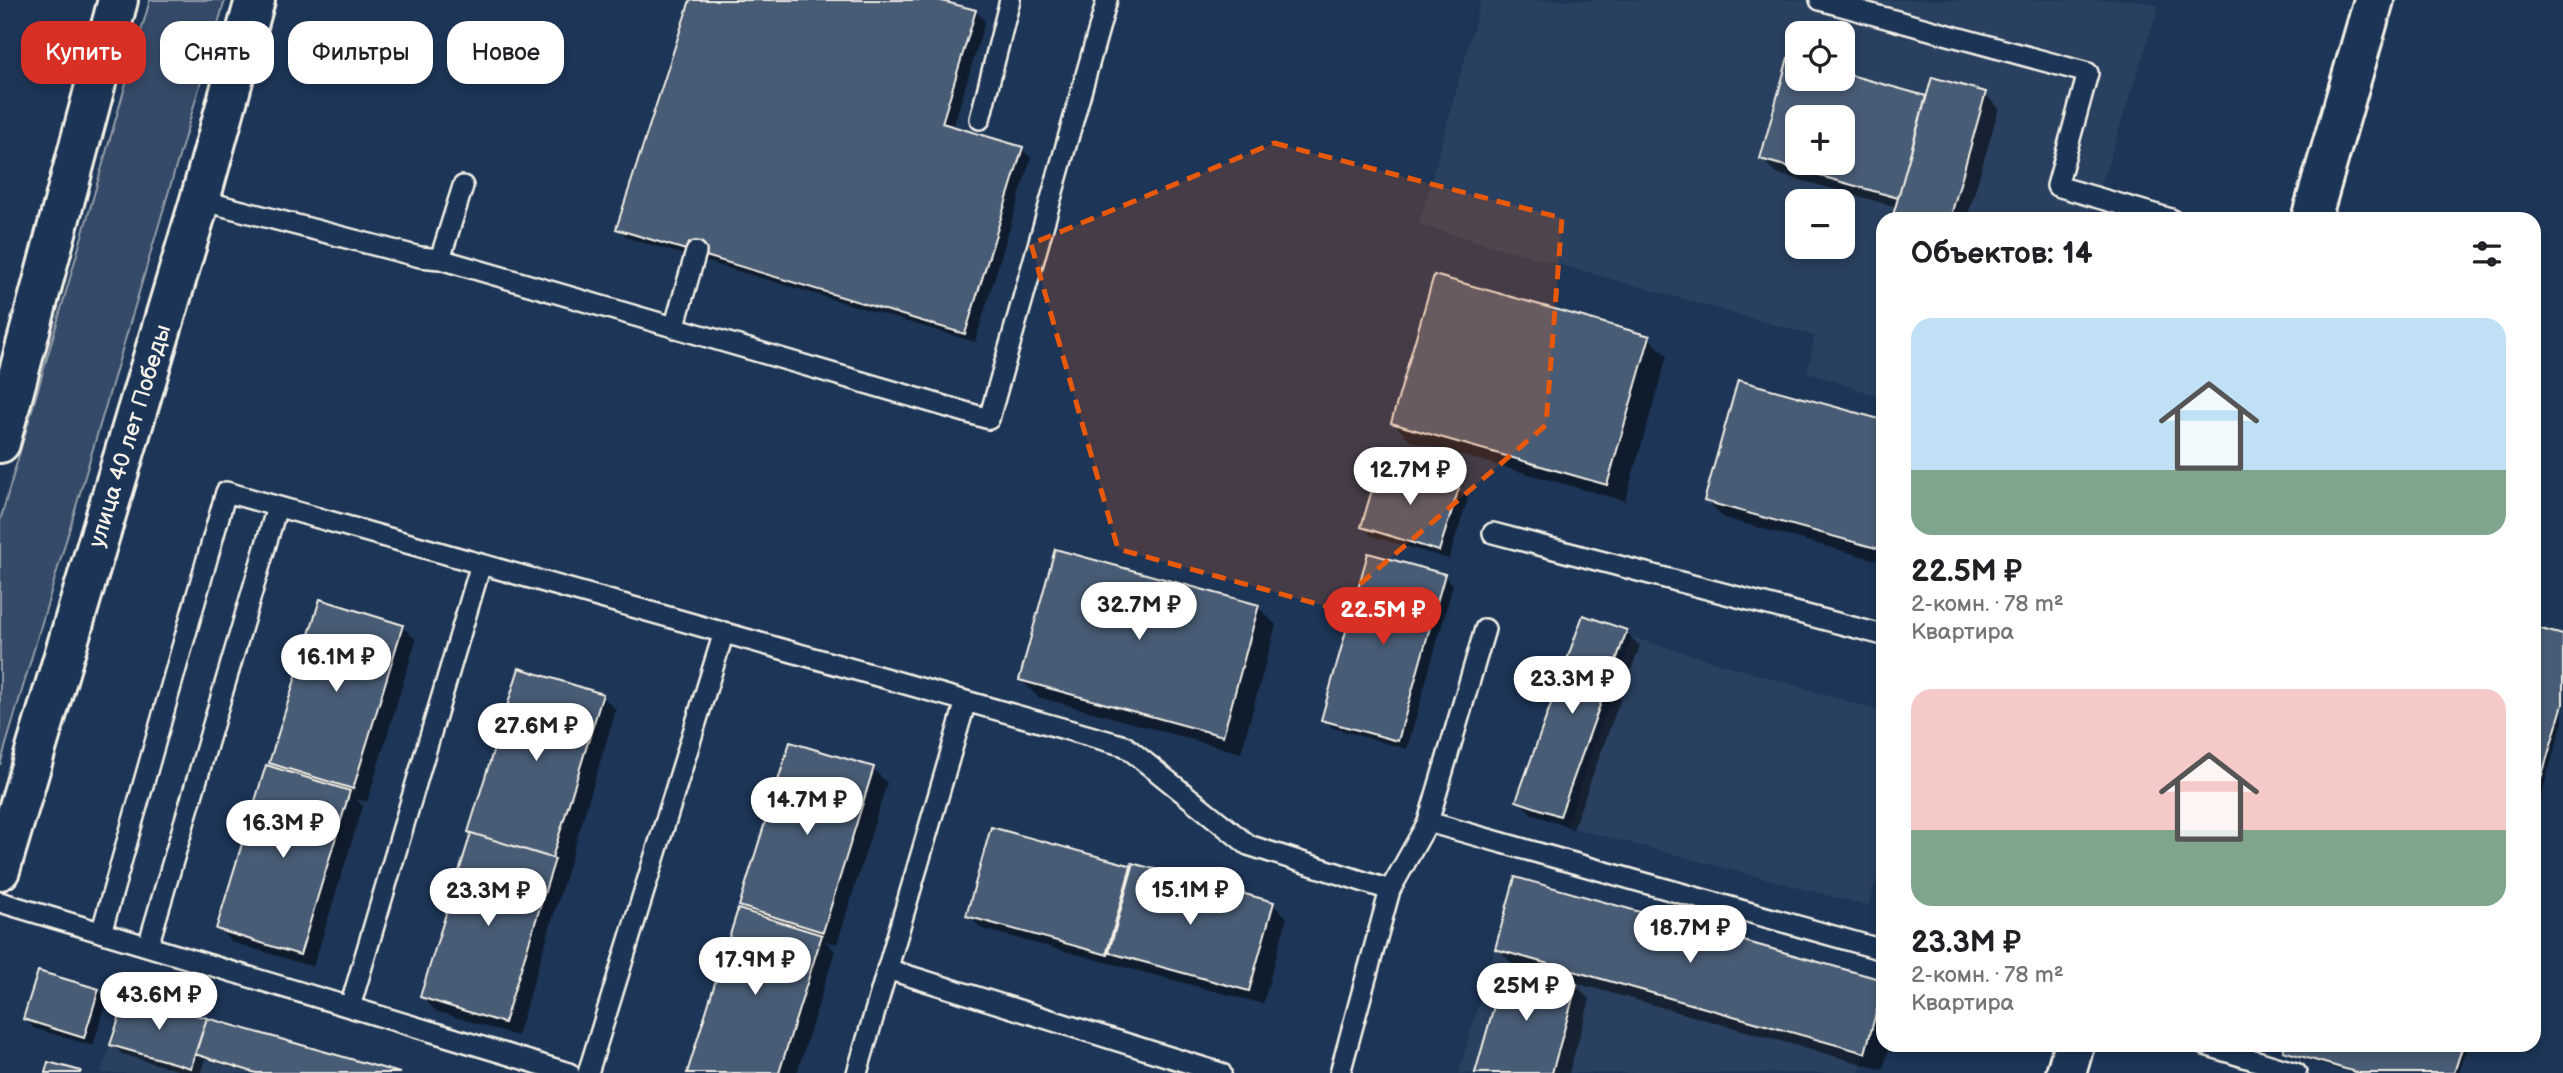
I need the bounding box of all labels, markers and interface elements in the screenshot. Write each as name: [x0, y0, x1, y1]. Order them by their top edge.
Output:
chip: Купить: [21, 21, 146, 84]
chip: Снять: [160, 21, 274, 84]
chip: Фильтры: [288, 21, 433, 84]
chip: Новое: [447, 21, 564, 84]
map controls: [1785, 21, 1855, 259]
button: locate: [1785, 21, 1855, 91]
button: +: [1785, 105, 1855, 175]
button: −: [1785, 189, 1855, 259]
icon: filters: [2468, 235, 2506, 273]
text: Объектов: 14: [1911, 236, 2093, 272]
street label: улица 40 лет Победы: [83, 321, 177, 551]
icon: home: [2146, 363, 2272, 489]
pin: 12.7M ₽: [1345, 448, 1475, 507]
text: 12.7M ₽: [1370, 456, 1450, 484]
text: 22.5M ₽: [1911, 554, 2022, 590]
pin: 32.7M ₽: [1074, 582, 1204, 642]
pin: 22.5M ₽: [1318, 588, 1448, 647]
text: 2-комн. · 78 m²: [1911, 590, 2064, 618]
text: 32.7M ₽: [1097, 591, 1181, 619]
text: 22.5M ₽: [1340, 596, 1426, 624]
text: Квартира: [1911, 618, 2014, 646]
pin: 16.1M ₽: [271, 634, 401, 694]
text: 16.1M ₽: [297, 643, 375, 671]
pin: 23.3M ₽: [1507, 656, 1637, 716]
text: 23.3M ₽: [1530, 665, 1614, 693]
pin: 27.6M ₽: [471, 704, 601, 763]
text: 27.6M ₽: [494, 712, 578, 740]
icon: home: [2146, 734, 2272, 860]
pin: 14.7M ₽: [742, 778, 872, 837]
text: 14.7M ₽: [767, 786, 847, 814]
pin: 16.3M ₽: [218, 800, 348, 860]
text: 16.3M ₽: [242, 809, 324, 837]
pin: 15.1M ₽: [1125, 867, 1255, 927]
pin: 23.3M ₽: [423, 869, 553, 928]
text: 15.1M ₽: [1151, 876, 1229, 904]
text: 23.3M ₽: [446, 877, 530, 905]
pin: 18.7M ₽: [1625, 906, 1755, 965]
text: 18.7M ₽: [1650, 914, 1730, 942]
text: 23.3M ₽: [1911, 925, 2021, 961]
pin: 17.9M ₽: [690, 937, 820, 997]
text: 17.9M ₽: [715, 946, 795, 974]
text: 2-комн. · 78 m²: [1911, 961, 2064, 989]
pin: 25M ₽: [1477, 964, 1575, 1023]
pin: 43.6M ₽: [94, 972, 224, 1032]
text: 25M ₽: [1493, 972, 1559, 1000]
text: 43.6M ₽: [116, 981, 202, 1009]
text: Квартира: [1911, 989, 2014, 1017]

